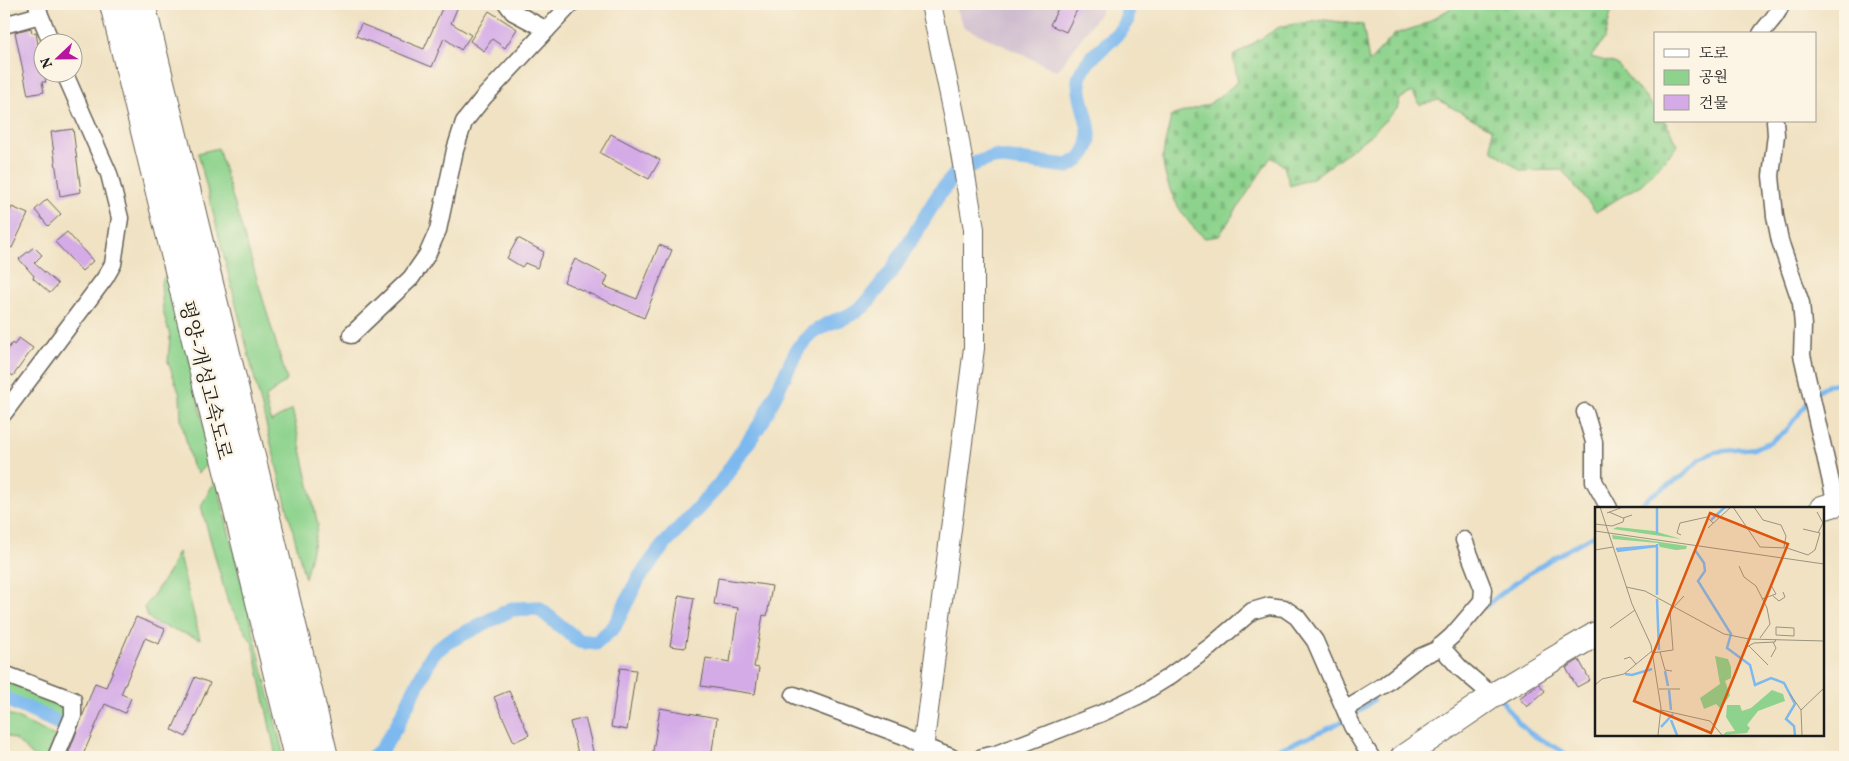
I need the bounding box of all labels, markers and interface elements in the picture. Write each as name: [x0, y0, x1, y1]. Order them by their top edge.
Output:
north arrow: [32, 32, 82, 82]
legend: [1654, 32, 1816, 122]
text: 도로: [1699, 44, 1728, 65]
text: N: [37, 54, 58, 71]
text: 공원: [1699, 68, 1728, 89]
text: 건물: [1699, 94, 1728, 115]
street label: 평양-개성고속도로: [171, 298, 237, 463]
inset map: [1595, 507, 1824, 736]

